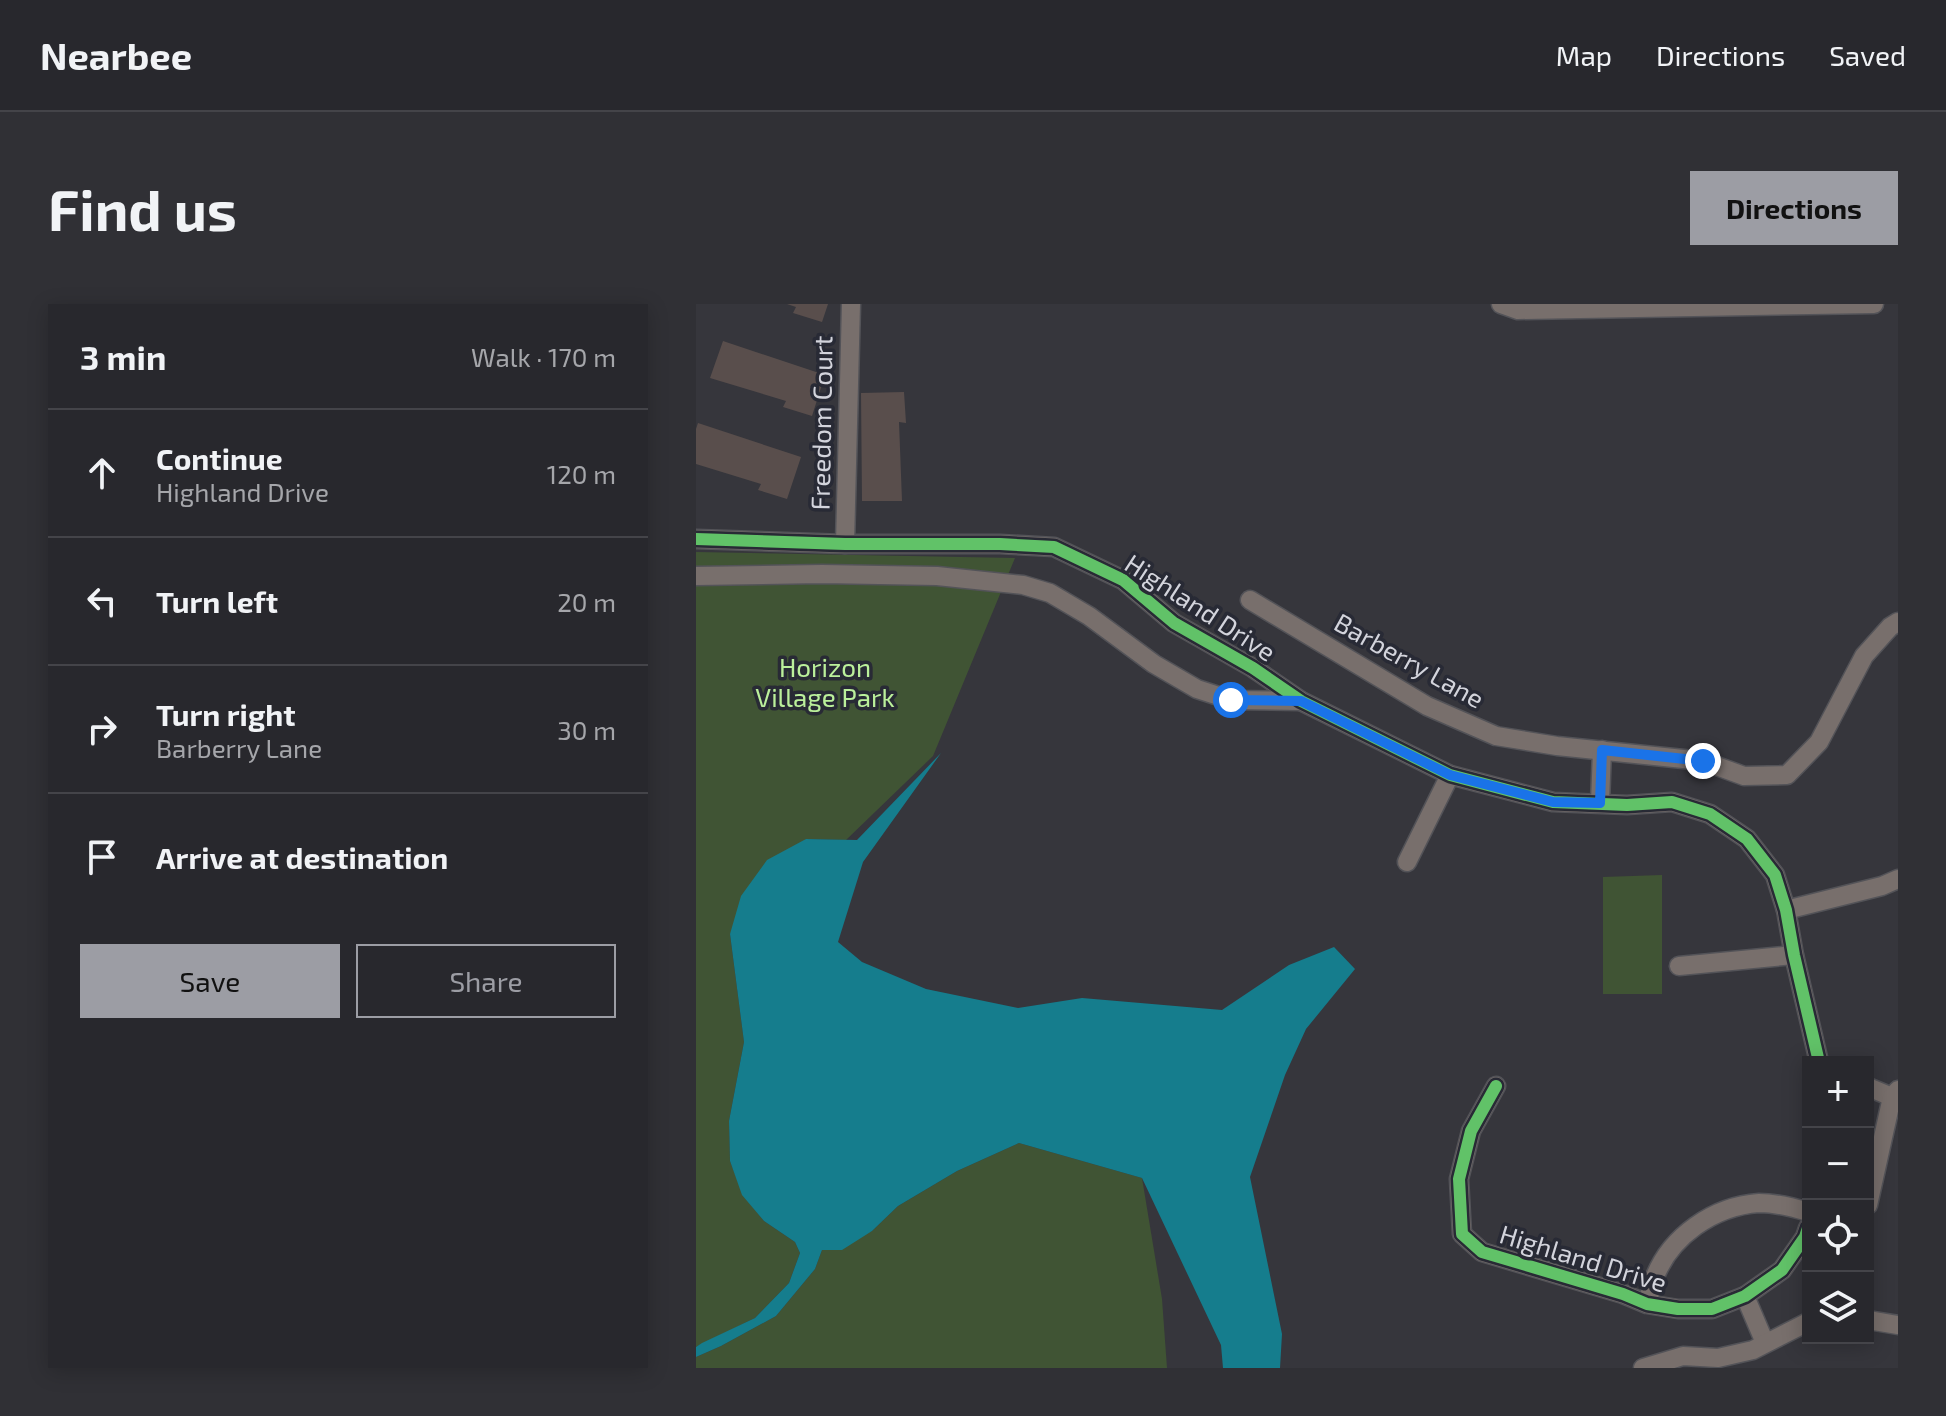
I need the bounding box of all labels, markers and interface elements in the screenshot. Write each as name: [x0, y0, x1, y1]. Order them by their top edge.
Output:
text: Nearbee: [40, 32, 192, 78]
text: Map: [1556, 38, 1612, 72]
text: Directions: [1656, 38, 1785, 72]
text: Saved: [1829, 38, 1906, 72]
button: Directions: [1690, 171, 1898, 245]
text: Find us: [48, 175, 237, 242]
street label: Freedom Court: [803, 335, 838, 511]
text: 3 min: [80, 336, 166, 377]
text: Walk · 170 m: [471, 341, 616, 372]
text: Continue: [156, 440, 283, 476]
icon: ahead: [80, 451, 124, 495]
text: 120 m: [547, 458, 616, 489]
text: Highland Drive: [156, 476, 329, 507]
street label: Highland Drive: [1120, 547, 1282, 667]
icon: left: [80, 579, 124, 623]
text: Turn left: [156, 583, 278, 619]
text: 20 m: [557, 586, 616, 617]
street label: Barberry Lane: [1330, 606, 1490, 714]
park label: Horizon Village Park: [755, 651, 895, 712]
route start: [1213, 682, 1249, 718]
text: Turn right: [156, 696, 296, 732]
icon: right: [80, 707, 124, 751]
text: 30 m: [557, 714, 616, 745]
text: Barberry Lane: [156, 732, 322, 763]
route end: [1685, 743, 1721, 779]
icon: arrive: [80, 835, 124, 879]
text: Arrive at destination: [156, 839, 448, 875]
button: Save: [80, 944, 340, 1018]
button: Share: [356, 944, 616, 1018]
map controls: [1802, 1056, 1874, 1344]
button: +: [1802, 1056, 1874, 1128]
button: −: [1802, 1128, 1874, 1200]
button: locate: [1802, 1200, 1874, 1272]
street label: Highland Drive: [1496, 1217, 1671, 1298]
button: layers: [1802, 1272, 1874, 1344]

